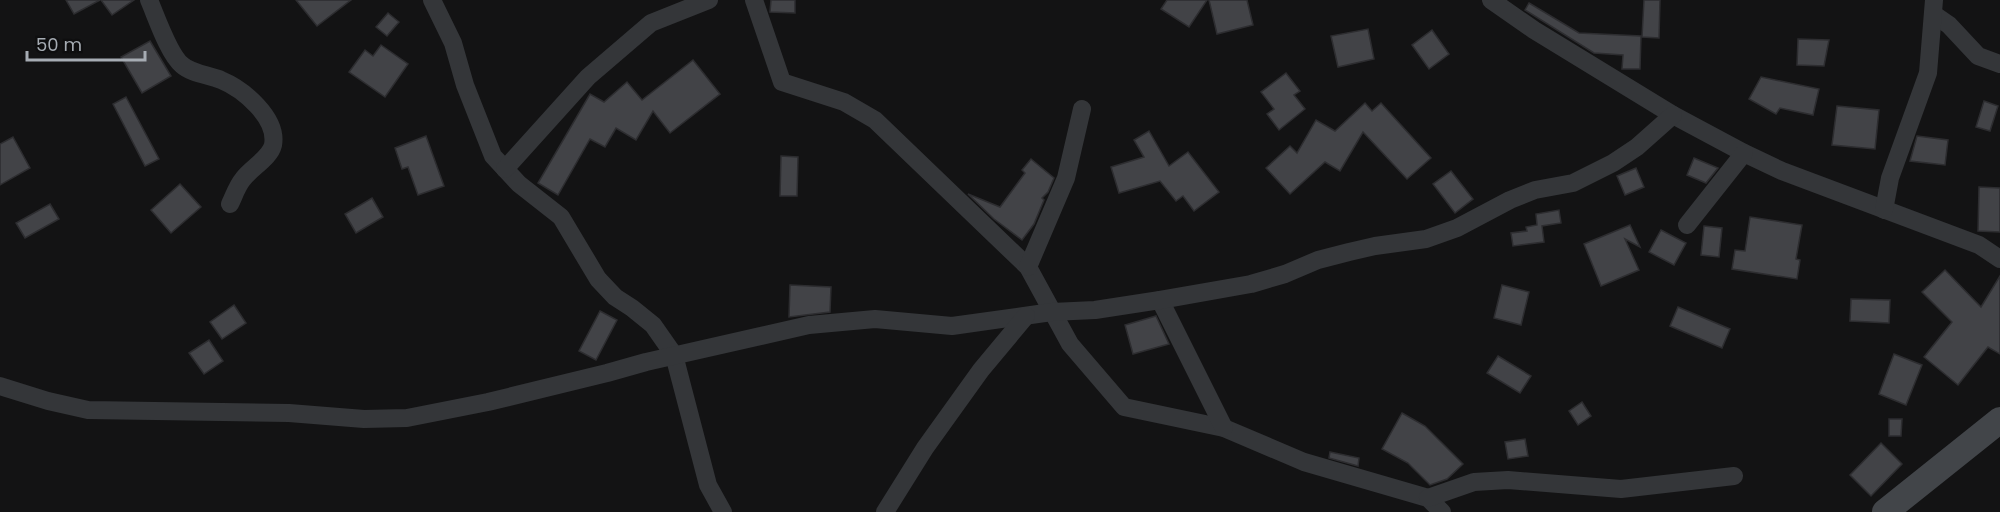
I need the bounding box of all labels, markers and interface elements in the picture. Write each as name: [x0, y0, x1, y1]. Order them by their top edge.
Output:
scale bar: [27, 24, 146, 62]
text: 50 m: [36, 32, 82, 57]

